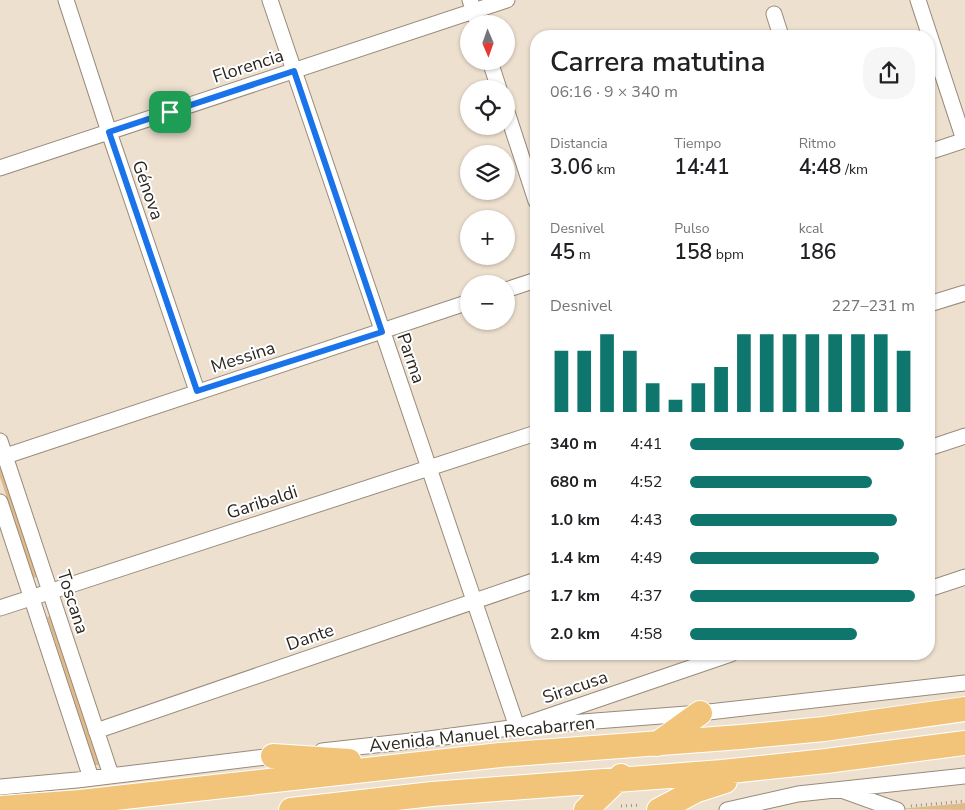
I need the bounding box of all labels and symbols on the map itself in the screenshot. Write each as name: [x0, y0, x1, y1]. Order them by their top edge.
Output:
north arrow: [460, 15, 515, 70]
street label: Florencia: [209, 43, 287, 89]
pin: [149, 91, 191, 133]
street label: Génova: [127, 157, 169, 223]
street label: Parma: [391, 330, 431, 386]
street label: Messina: [208, 335, 278, 379]
street label: Garibaldi: [223, 479, 301, 525]
street label: Toscana: [51, 567, 95, 637]
street label: Dante: [283, 618, 337, 656]
street label: Siracusa: [539, 665, 611, 709]
street label: Avenida Manuel Recabarren: [368, 710, 596, 758]

